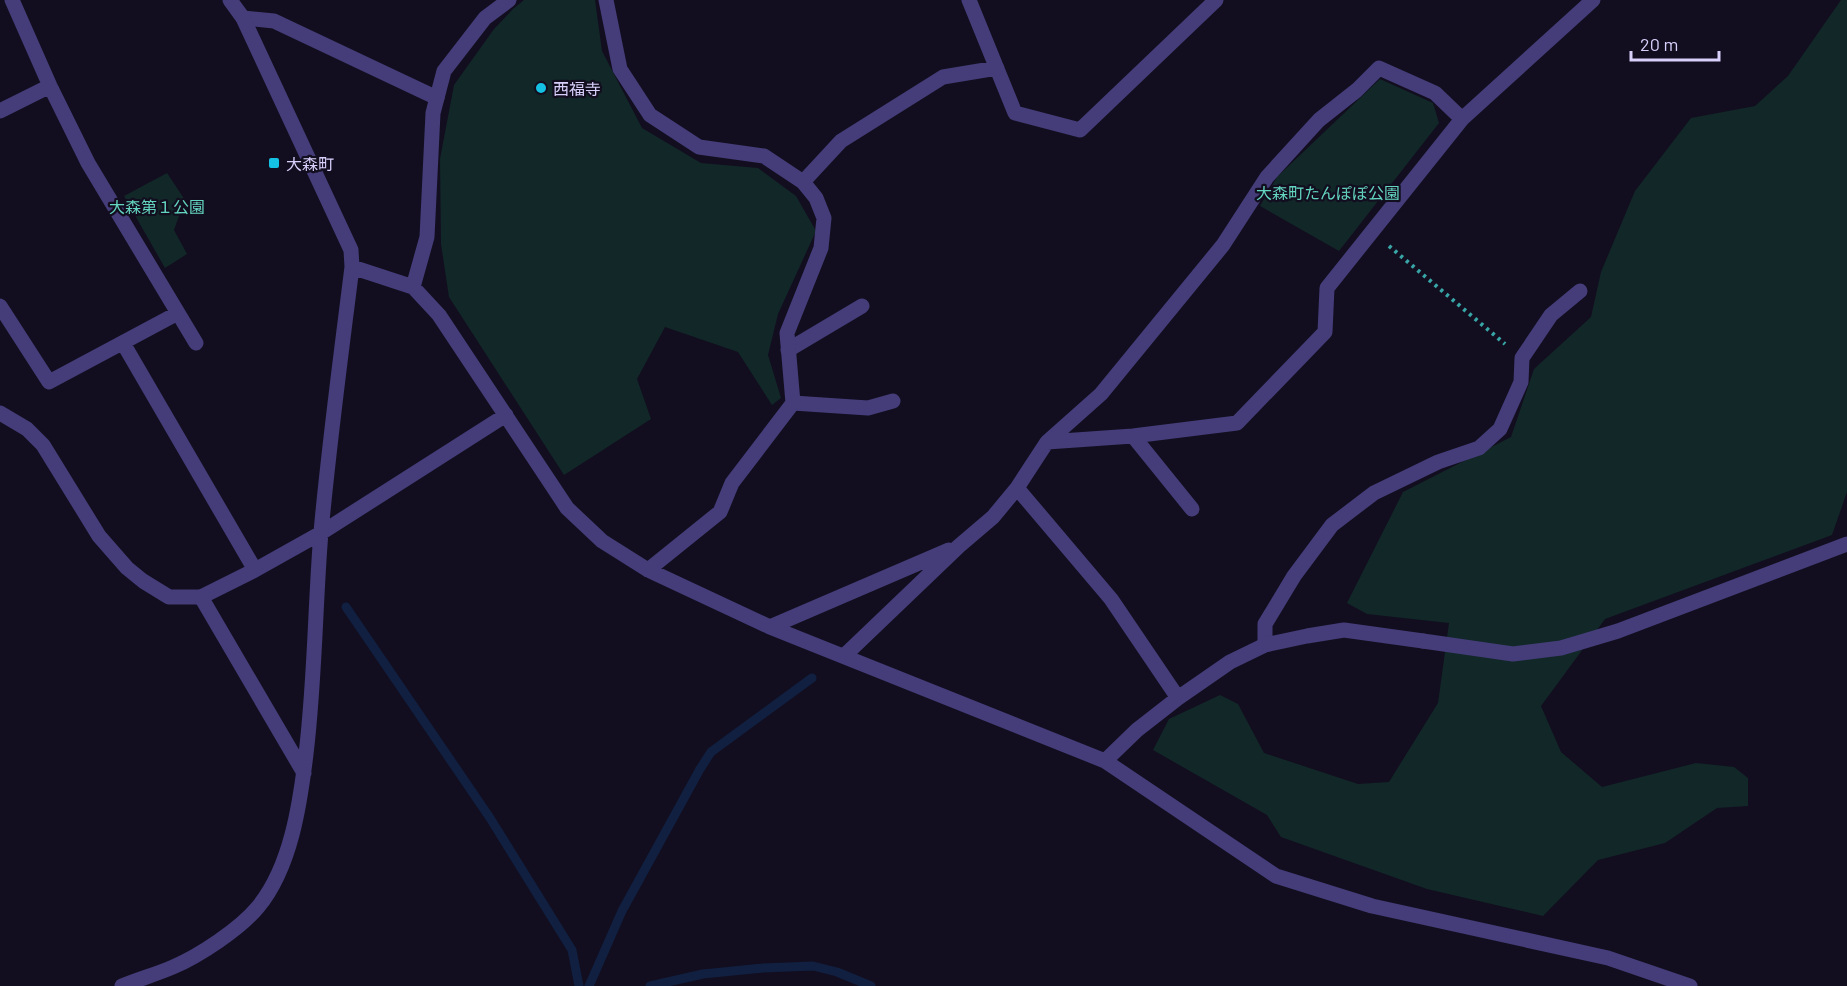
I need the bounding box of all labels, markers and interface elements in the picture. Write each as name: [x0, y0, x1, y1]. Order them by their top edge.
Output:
scale bar: [1631, 24, 1720, 62]
text: 20 m: [1640, 33, 1678, 55]
place label: 西福寺: [553, 79, 601, 98]
marker: 西福寺: [534, 81, 548, 95]
place label: 大森町: [286, 154, 334, 173]
marker: 大森町: [267, 156, 281, 170]
park label: 大森町たんぽぽ公園: [1256, 183, 1400, 202]
park label: 大森第１公園: [109, 197, 205, 216]

